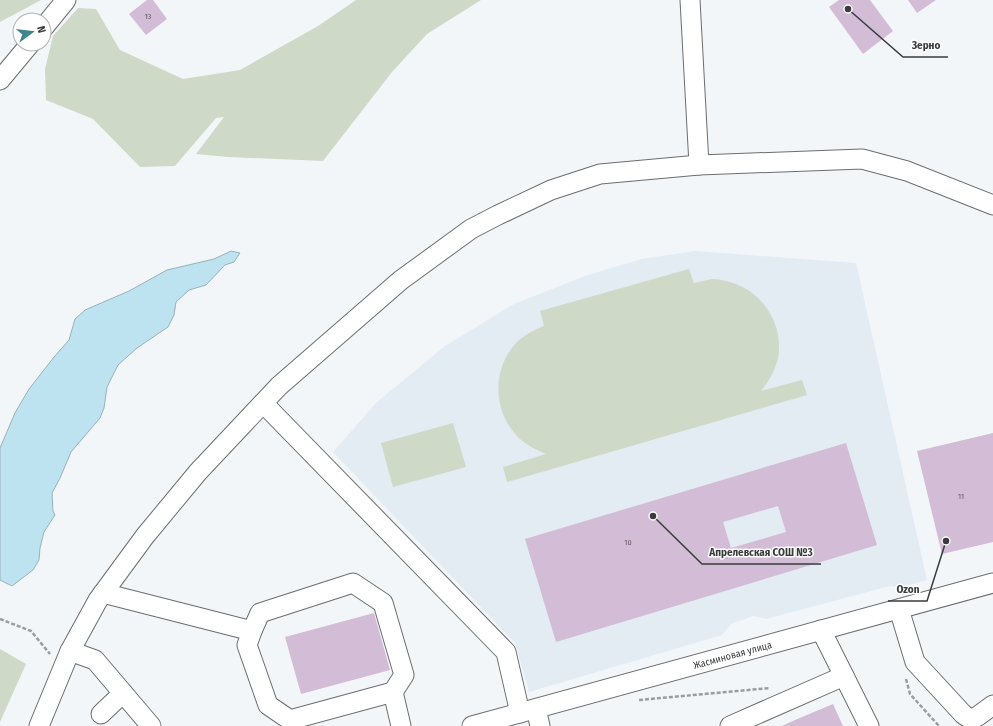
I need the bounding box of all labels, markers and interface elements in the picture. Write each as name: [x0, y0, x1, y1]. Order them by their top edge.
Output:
north arrow: [12, 12, 52, 52]
house number: 13: [145, 12, 152, 21]
text: N: [34, 25, 48, 34]
callout: Зерно: [903, 34, 948, 57]
text: Зерно: [911, 39, 940, 52]
house number: 11: [958, 492, 964, 501]
house number: 10: [624, 538, 632, 547]
callout: Апрелевская СОШ №3: [702, 541, 821, 564]
text: Апрелевская СОШ №3: [708, 546, 813, 559]
callout: Ozon: [888, 578, 927, 601]
text: Ozon: [897, 583, 920, 596]
street label: Жасминовая улица: [692, 639, 773, 672]

